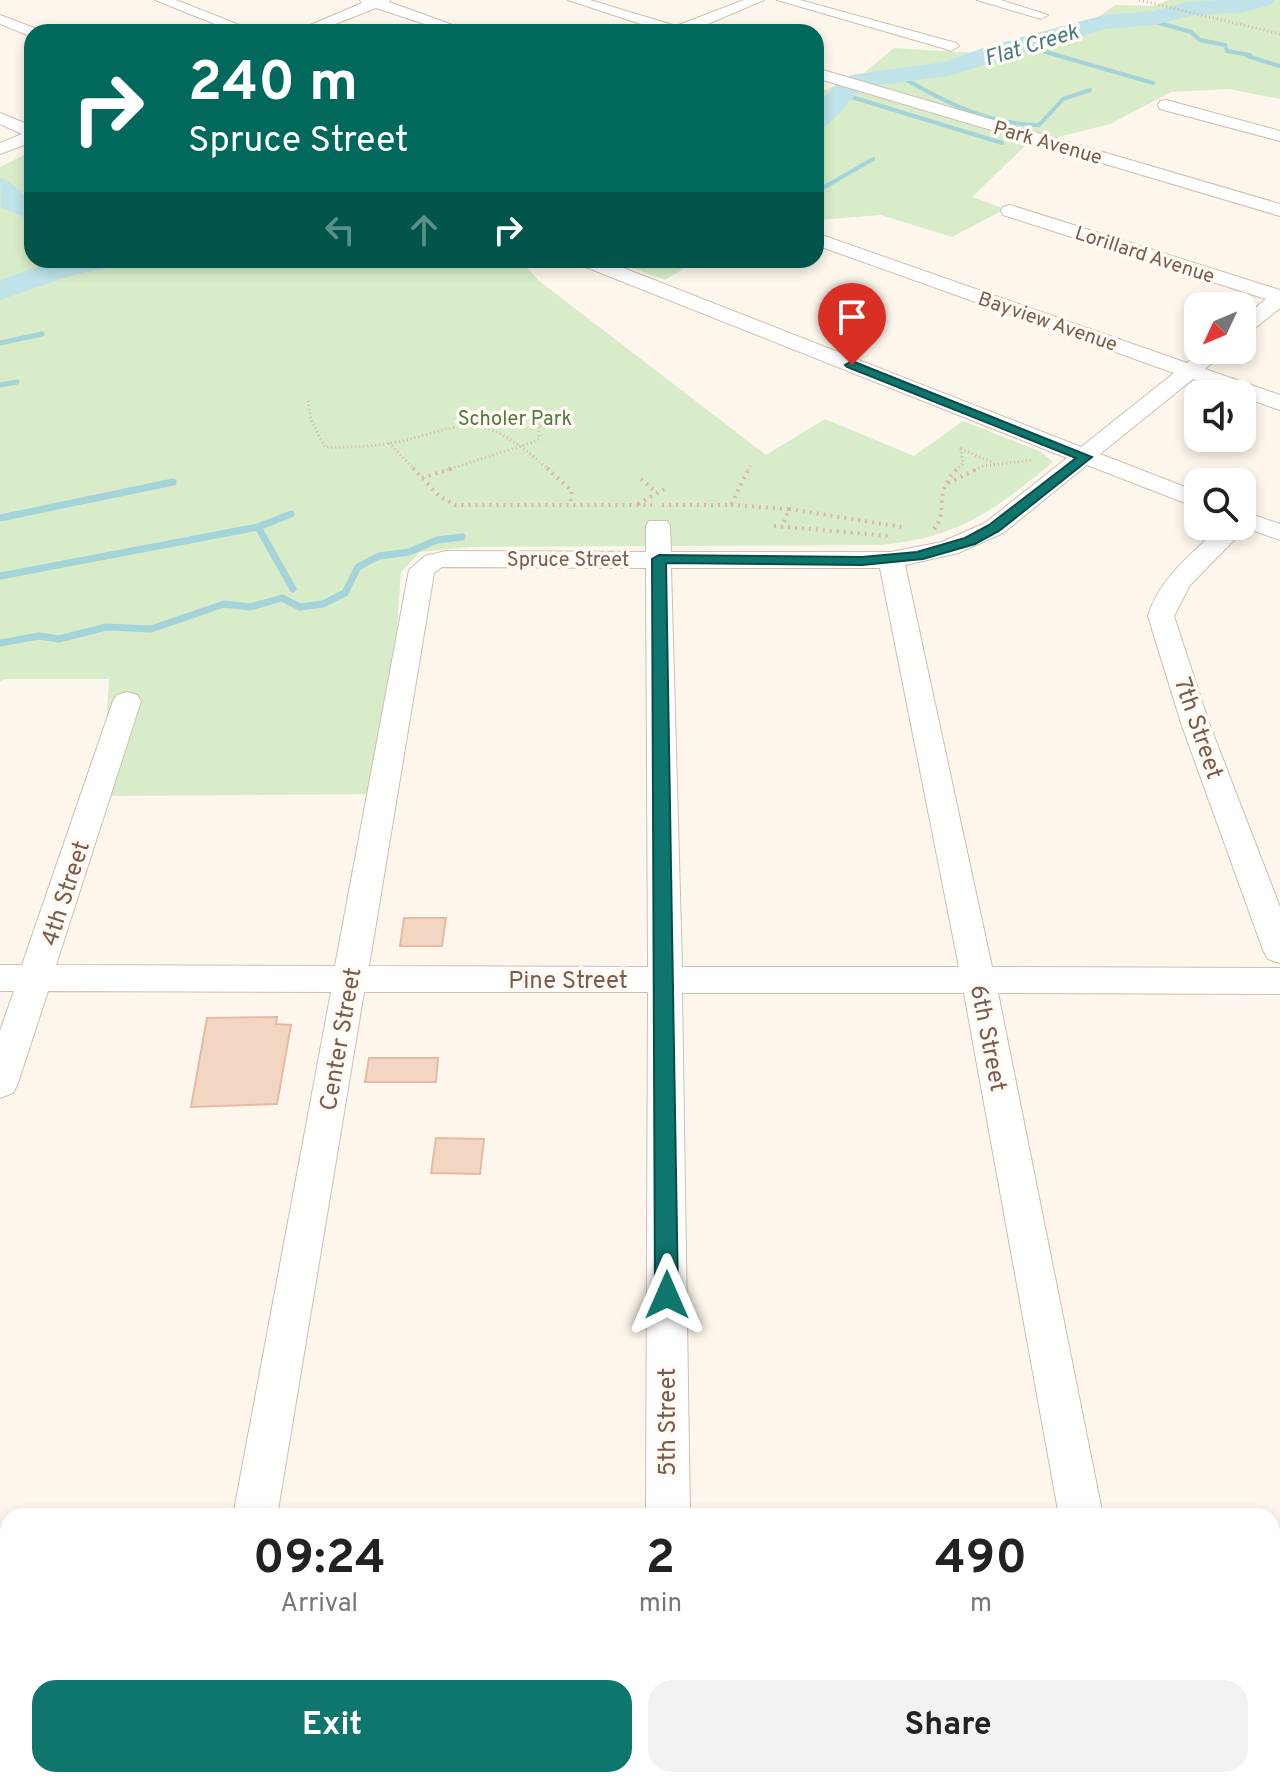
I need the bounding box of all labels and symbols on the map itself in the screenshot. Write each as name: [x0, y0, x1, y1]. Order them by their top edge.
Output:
water label: Flat Creek: [982, 19, 1083, 73]
street label: Park Avenue: [990, 116, 1105, 172]
street label: Lorillard Avenue: [1071, 221, 1218, 291]
pin: [818, 283, 886, 365]
street label: Bayview Avenue: [974, 287, 1121, 359]
north arrow: [1184, 292, 1256, 364]
park label: Scholer Park: [458, 407, 572, 433]
street label: Spruce Street: [507, 548, 629, 574]
street label: 7th Street: [1166, 674, 1228, 783]
street label: 4th Street: [36, 837, 98, 950]
street label: Center Street: [315, 965, 369, 1113]
street label: Pine Street: [508, 967, 628, 997]
street label: 6th Street: [962, 982, 1012, 1094]
position arrow: [625, 1253, 709, 1337]
street label: 5th Street: [654, 1368, 684, 1476]

